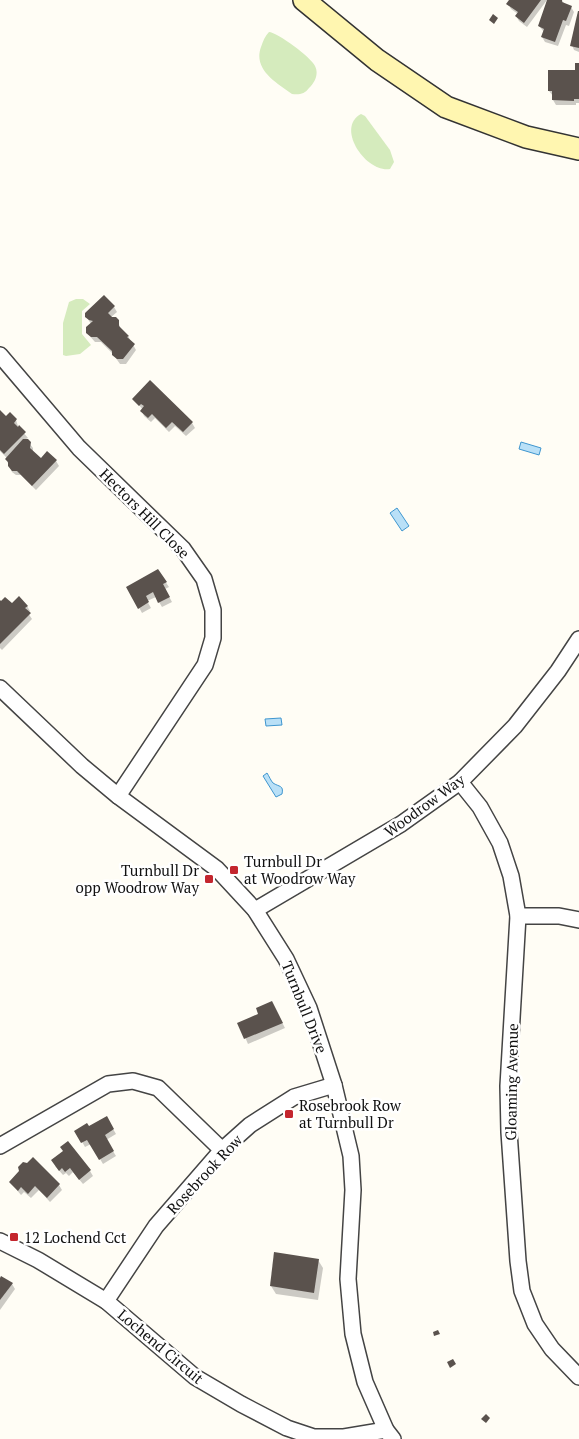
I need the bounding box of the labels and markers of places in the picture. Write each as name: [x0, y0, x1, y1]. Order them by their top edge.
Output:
place label: Turnbull Dr at Woodrow Way: [244, 851, 356, 888]
place label: Turnbull Dr opp Woodrow Way: [76, 860, 199, 897]
marker: Turnbull Dr at Woodrow Way: [228, 864, 240, 876]
marker: Turnbull Dr opp Woodrow Way: [203, 873, 215, 885]
place label: Rosebrook Row at Turnbull Dr: [299, 1095, 402, 1132]
marker: Rosebrook Row at Turnbull Dr: [283, 1108, 295, 1120]
place label: 12 Lochend Cct: [24, 1227, 127, 1247]
marker: 12 Lochend Cct: [8, 1231, 20, 1243]

